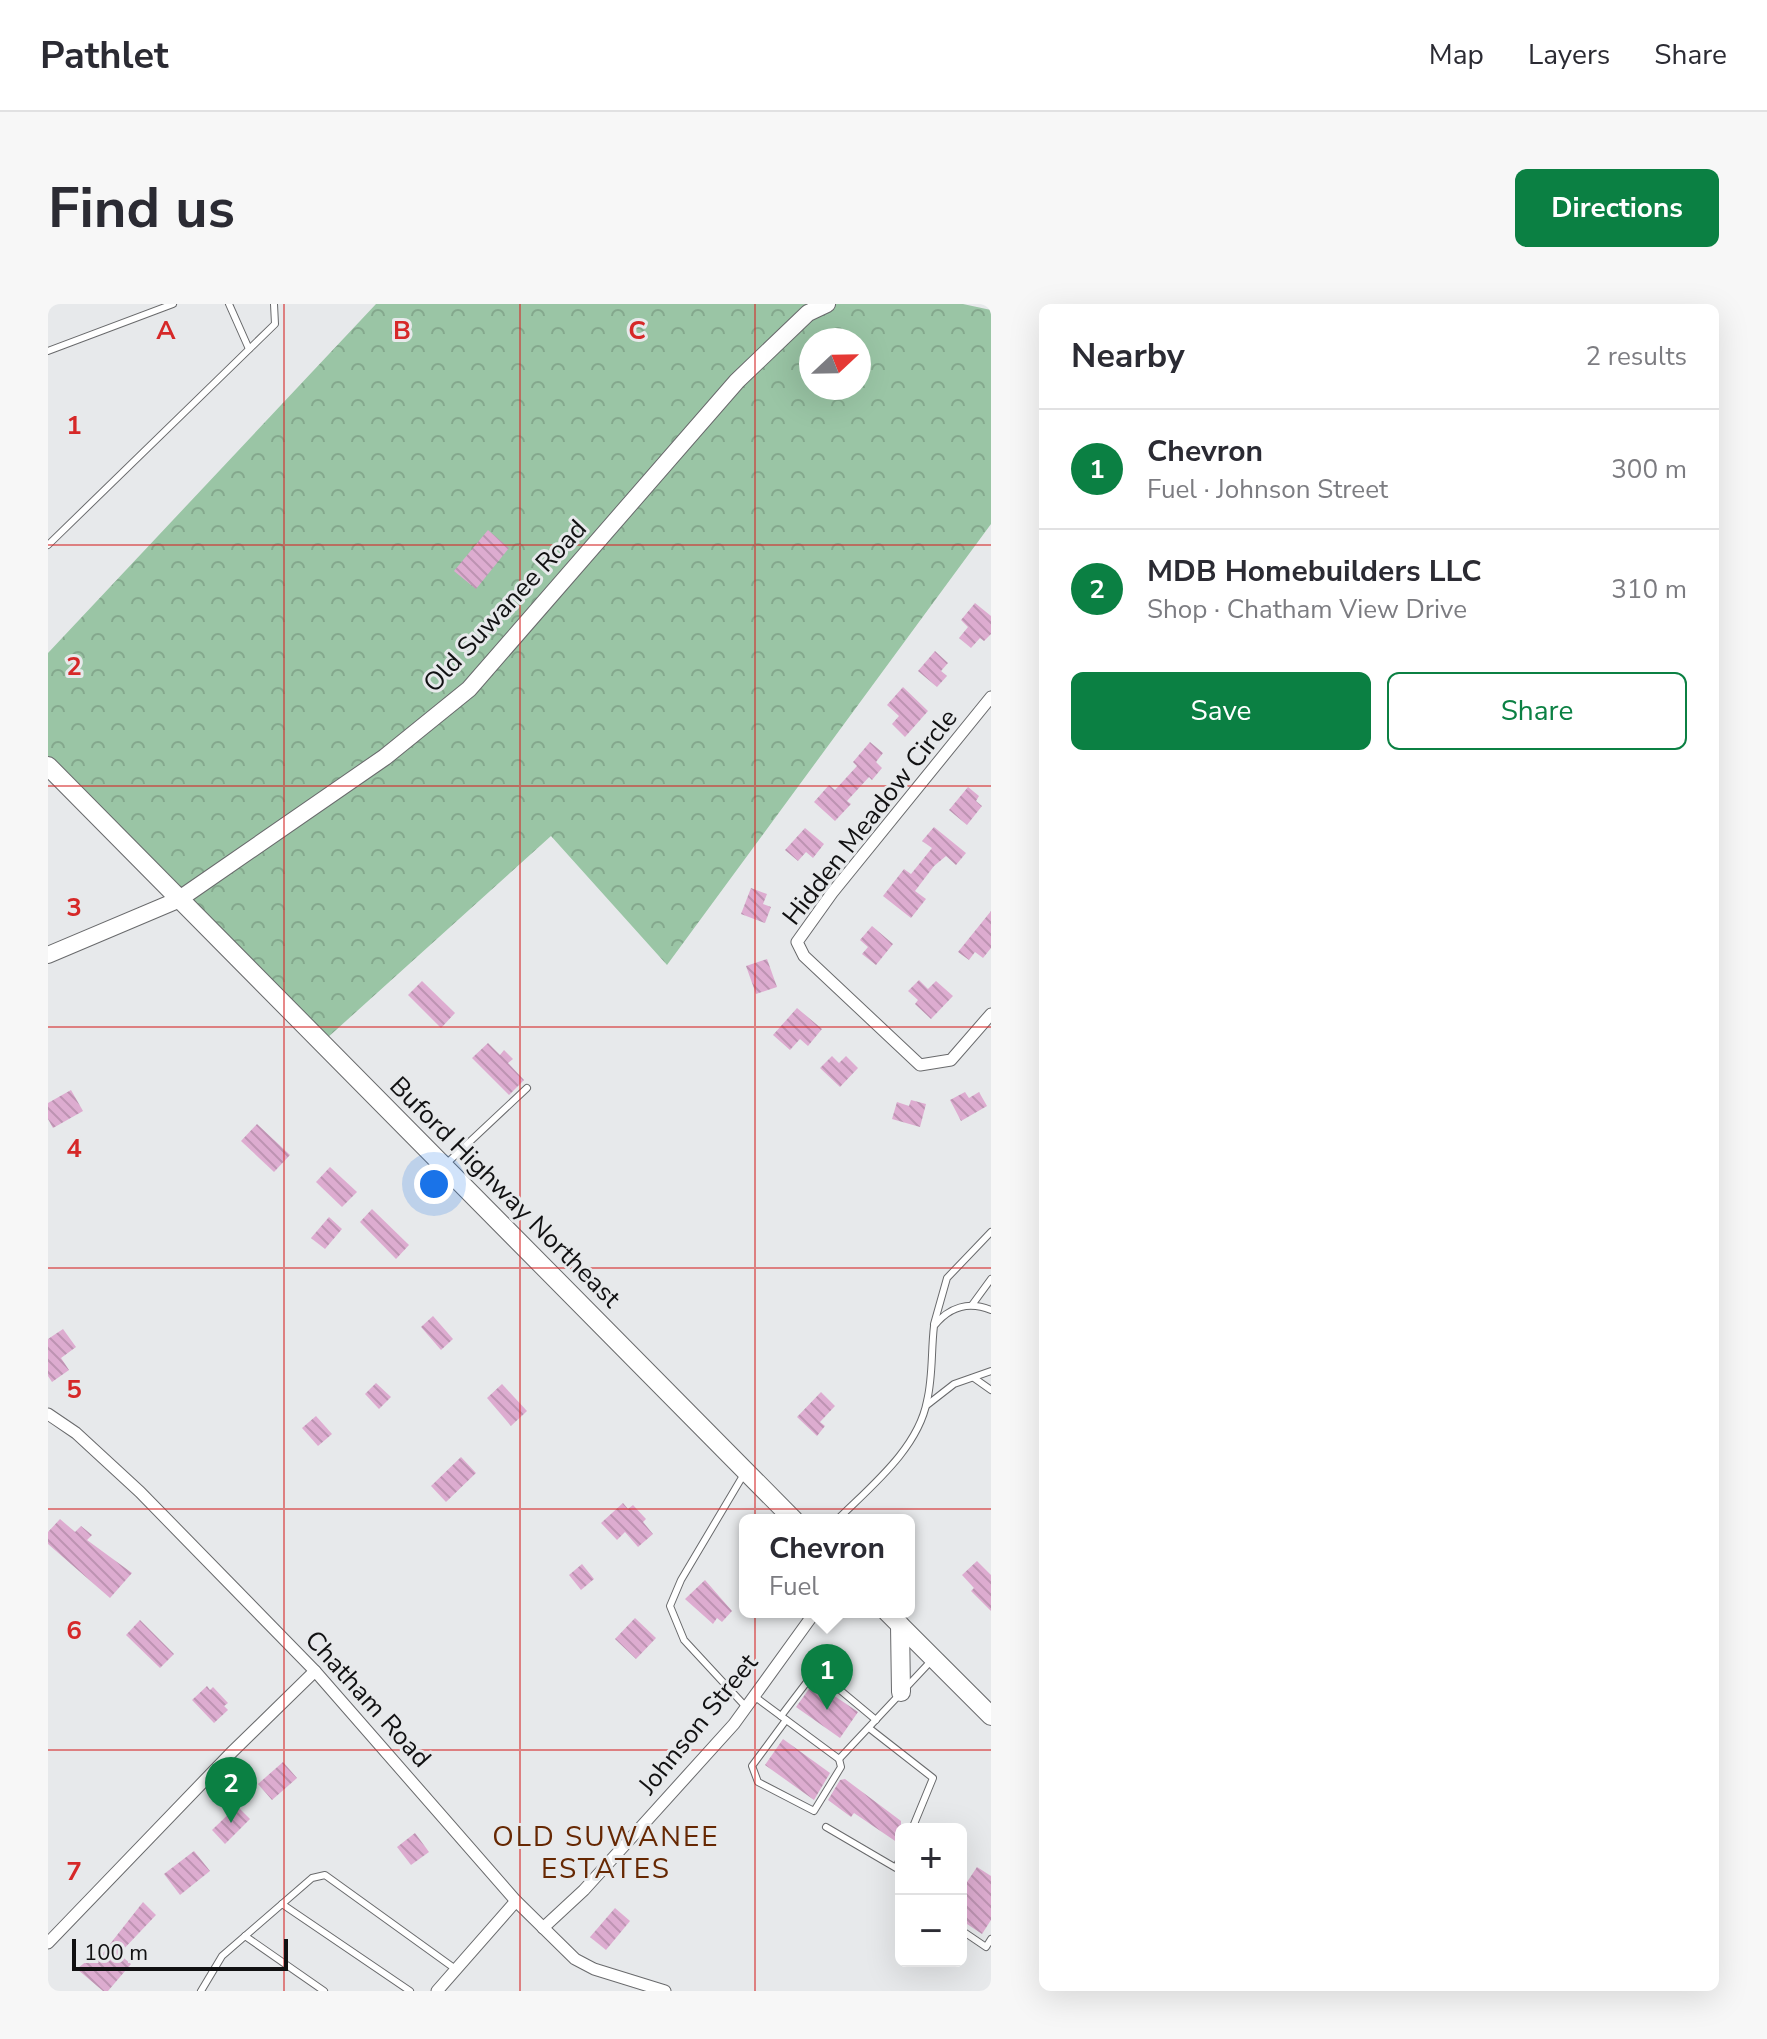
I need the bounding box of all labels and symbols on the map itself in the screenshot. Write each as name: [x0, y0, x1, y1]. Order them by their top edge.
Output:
text: A: [156, 313, 176, 348]
text: B: [393, 313, 411, 348]
text: C: [628, 313, 646, 348]
north arrow: [799, 328, 871, 400]
text: 1: [66, 408, 82, 443]
street label: Old Suwanee Road: [416, 512, 594, 700]
text: 2: [66, 649, 82, 684]
street label: Hidden Meadow Circle: [775, 702, 965, 932]
text: 3: [66, 890, 82, 925]
street label: Buford Highway Northeast: [382, 1069, 629, 1316]
text: 4: [66, 1131, 82, 1166]
your location: [414, 1164, 454, 1204]
text: 5: [66, 1372, 82, 1407]
text: 6: [66, 1613, 82, 1648]
street label: Chatham Road: [297, 1623, 439, 1775]
pin: 1: [801, 1644, 853, 1710]
street label: Johnson Street: [630, 1646, 766, 1803]
pin: 2: [205, 1757, 257, 1823]
district label: OLD SUWANEE ESTATES: [492, 1818, 720, 1888]
text: 7: [66, 1854, 82, 1889]
scale bar: [72, 1935, 288, 1971]

